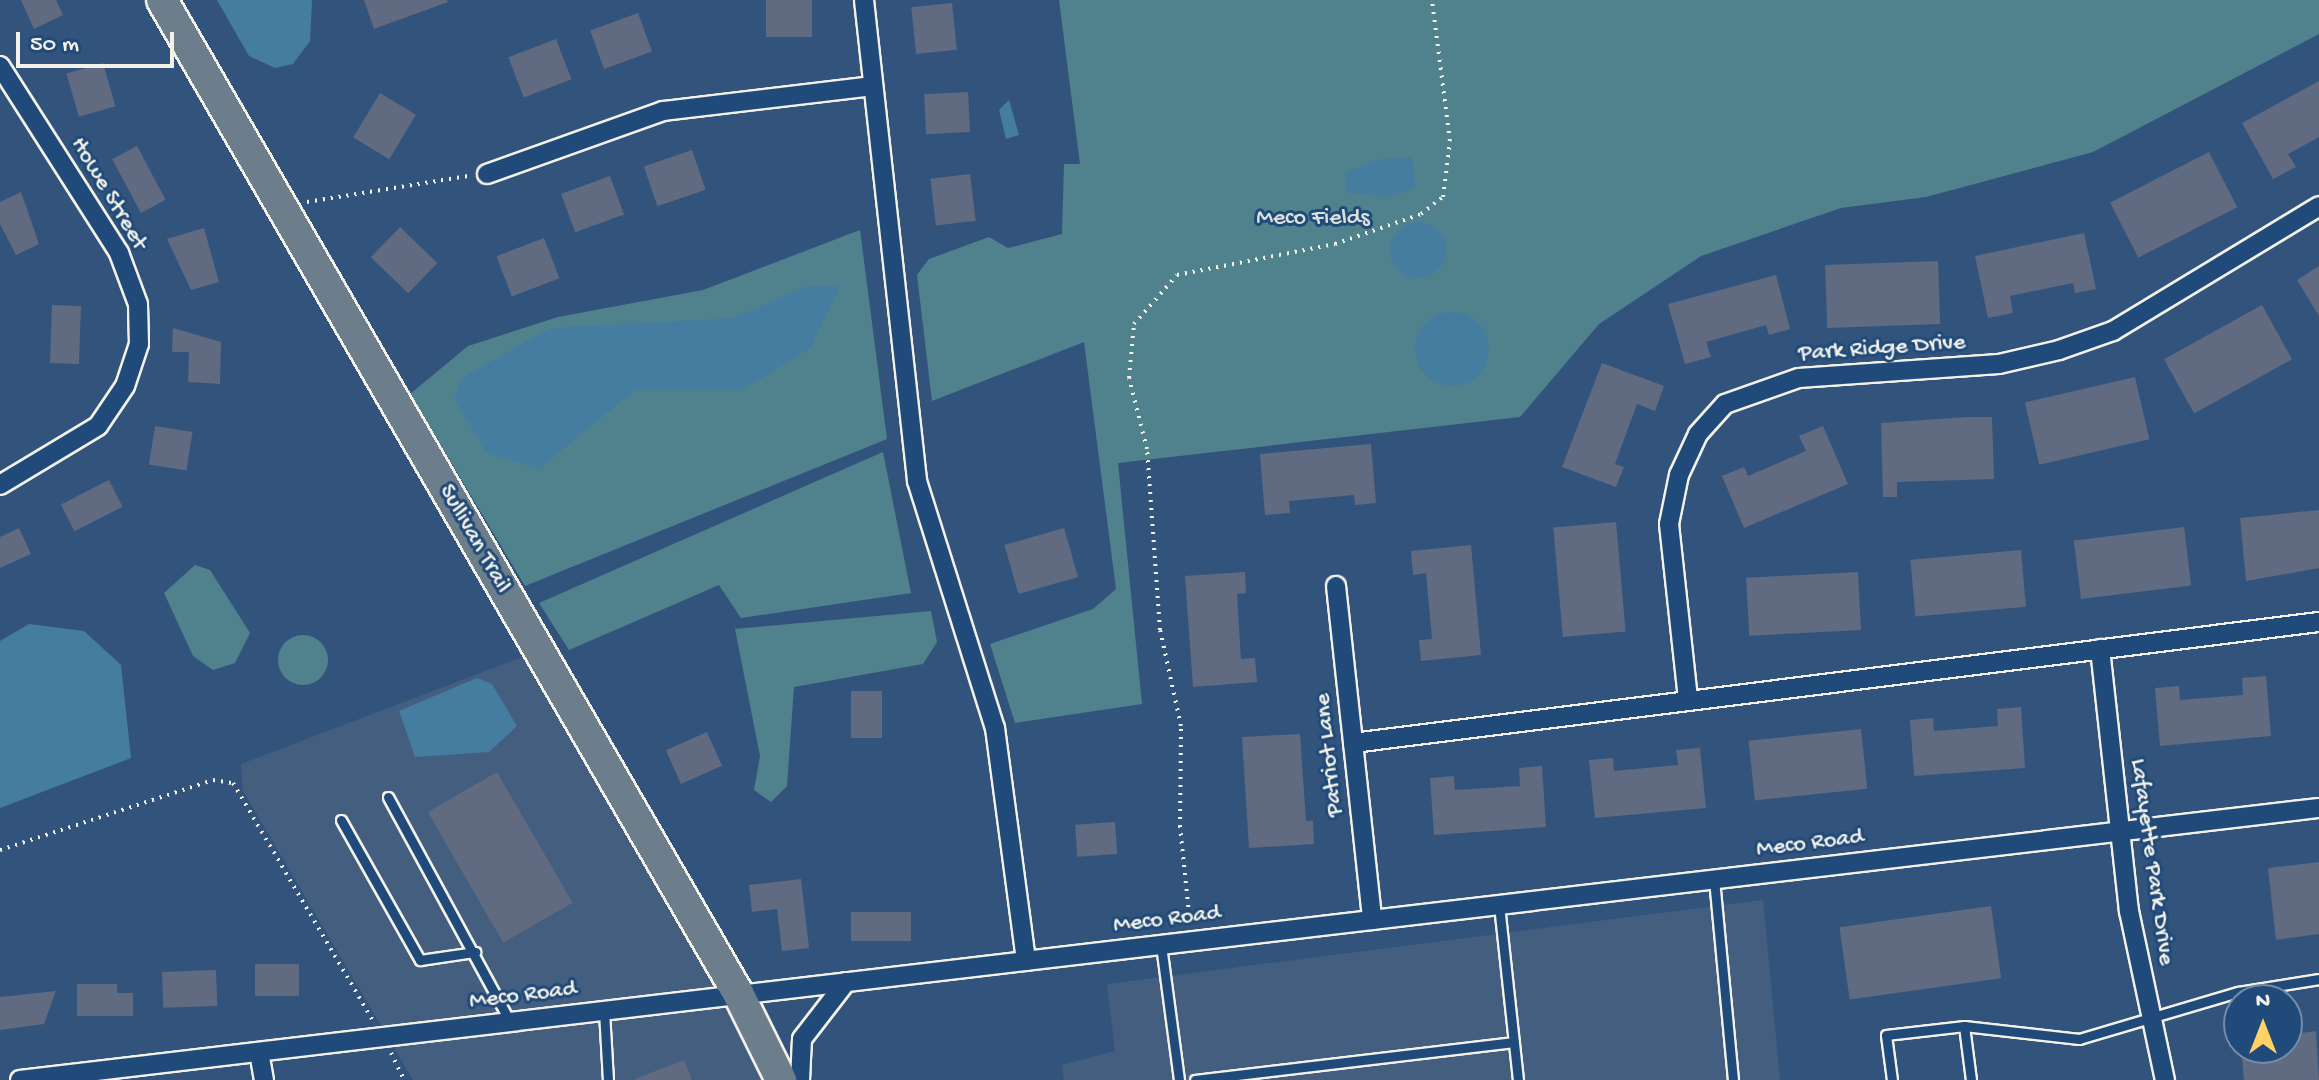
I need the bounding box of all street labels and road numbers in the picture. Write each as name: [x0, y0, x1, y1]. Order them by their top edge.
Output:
street label: Howe Street: [63, 132, 153, 256]
street label: Park Ridge Drive: [1798, 329, 1966, 369]
street label: Sullivan Trail: [431, 480, 517, 598]
street label: Patriot Lane: [1309, 692, 1351, 818]
street label: Lafayette Park Drive: [2122, 757, 2180, 967]
street label: Meco Road: [1755, 823, 1865, 865]
street label: Meco Road: [1112, 899, 1222, 941]
street label: Meco Road: [468, 975, 578, 1017]

